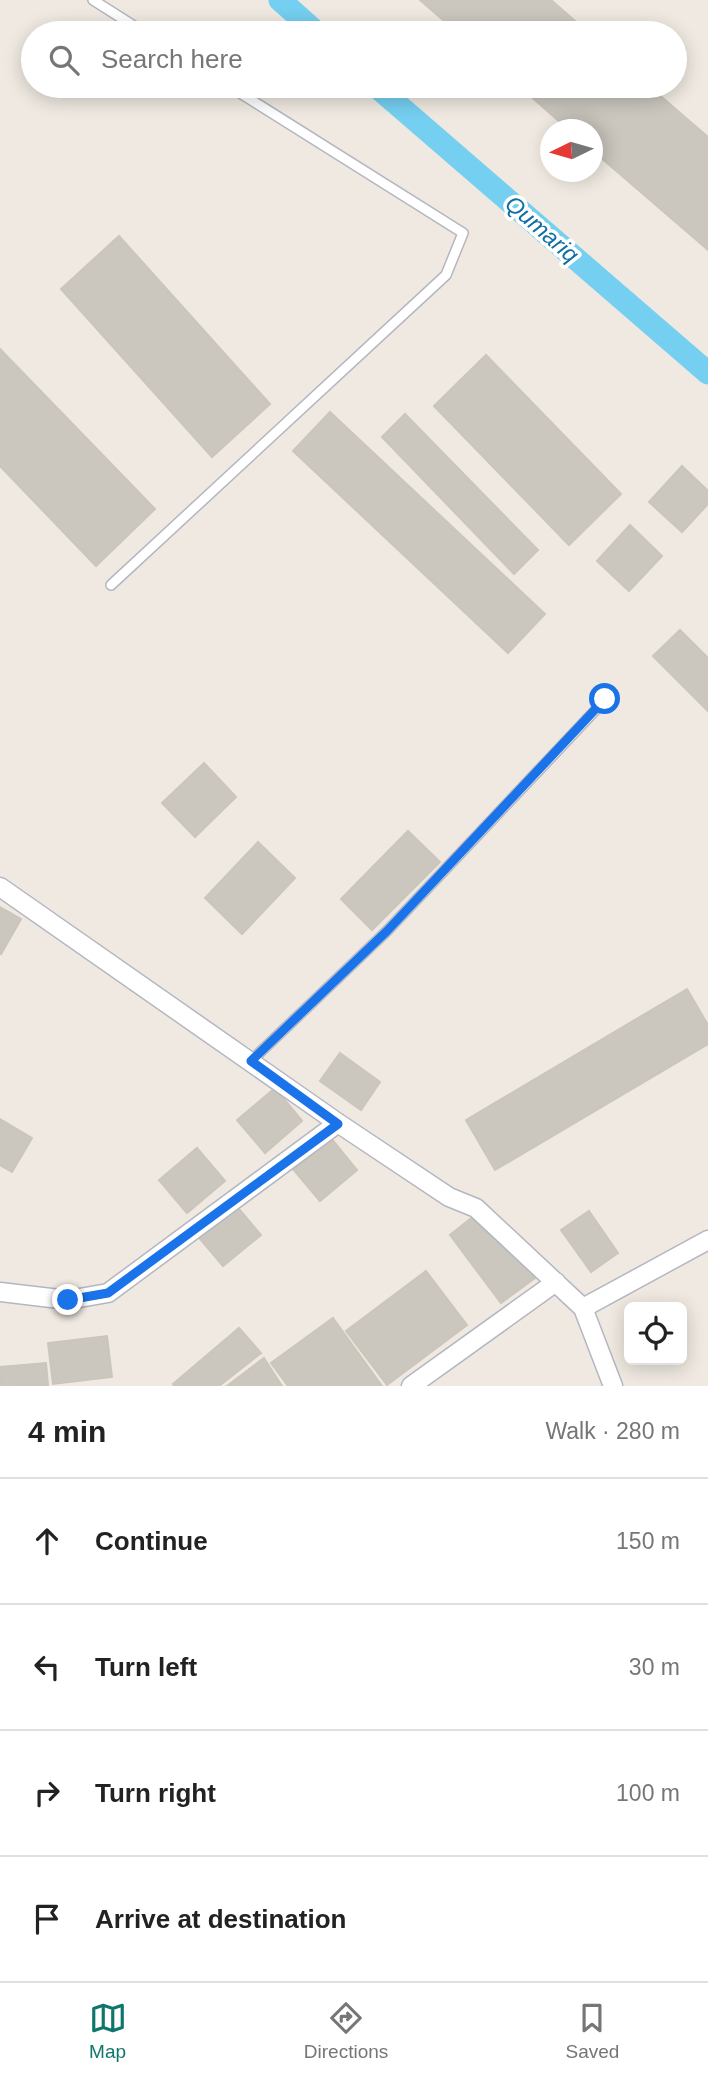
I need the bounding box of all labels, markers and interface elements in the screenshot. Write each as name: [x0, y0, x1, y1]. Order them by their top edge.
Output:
search box: [21, 21, 687, 98]
icon: search: [45, 41, 83, 79]
text: Search here: [101, 44, 243, 74]
north arrow: [540, 119, 603, 182]
water label: Qumariq: [500, 190, 584, 268]
route start: [589, 683, 620, 714]
route end: [52, 1284, 83, 1315]
map controls: [624, 1302, 687, 1365]
button: locate: [624, 1302, 687, 1365]
text: 4 min: [28, 1415, 106, 1448]
text: Walk · 280 m: [545, 1418, 680, 1444]
icon: ahead: [28, 1522, 66, 1560]
text: Continue: [95, 1526, 208, 1556]
text: 150 m: [616, 1528, 680, 1554]
icon: left: [28, 1648, 66, 1686]
text: Turn left: [95, 1652, 197, 1682]
text: 30 m: [629, 1654, 680, 1680]
icon: right: [28, 1774, 66, 1812]
text: Turn right: [95, 1778, 216, 1808]
text: 100 m: [616, 1780, 680, 1806]
icon: arrive: [28, 1900, 66, 1938]
text: Arrive at destination: [95, 1904, 346, 1934]
tab: Map: [89, 1999, 127, 2063]
tab: Directions: [304, 1999, 388, 2063]
tab: Saved: [565, 1999, 619, 2063]

